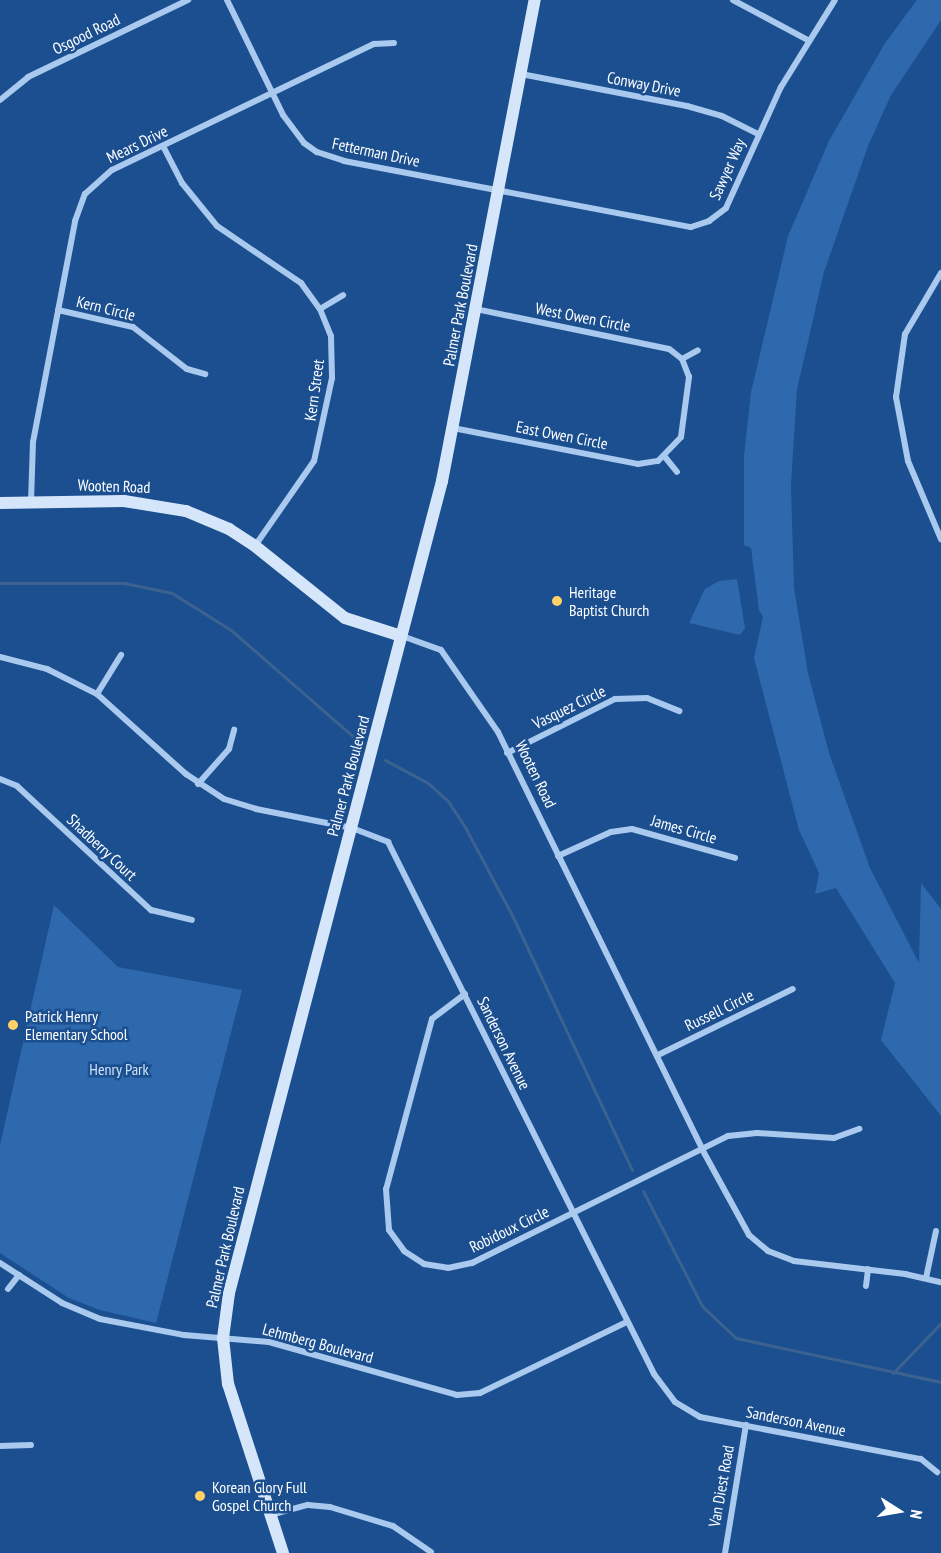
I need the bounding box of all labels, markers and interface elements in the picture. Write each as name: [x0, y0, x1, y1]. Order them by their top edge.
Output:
street label: Osgood Road: [49, 9, 123, 59]
street label: Conway Drive: [605, 67, 683, 101]
street label: Mears Drive: [103, 121, 171, 167]
street label: Fetterman Drive: [330, 133, 422, 171]
street label: Sawyer Way: [705, 135, 749, 203]
street label: Palmer Park Boulevard: [439, 242, 481, 368]
street label: Kern Circle: [75, 291, 137, 325]
street label: West Owen Circle: [534, 298, 632, 336]
street label: Kern Street: [300, 358, 328, 422]
street label: East Owen Circle: [515, 417, 609, 453]
street label: Wooten Road: [77, 475, 151, 497]
place label: Heritage Baptist Church: [569, 582, 649, 620]
marker: Heritage Baptist Church: [550, 594, 564, 608]
street label: Vasquez Circle: [529, 681, 609, 733]
street label: Palmer Park Boulevard: [323, 714, 373, 838]
street label: Wooten Road: [511, 737, 561, 811]
street label: Shadberry Court: [63, 810, 141, 884]
street label: James Circle: [649, 810, 719, 848]
street label: Russell Circle: [681, 985, 757, 1035]
street label: Sanderson Avenue: [473, 993, 535, 1093]
place label: Patrick Henry Elementary School: [25, 1006, 128, 1044]
marker: Patrick Henry Elementary School: [6, 1018, 20, 1032]
park label: Henry Park: [89, 1059, 149, 1079]
street label: Palmer Park Boulevard: [202, 1184, 248, 1310]
street label: Robidoux Circle: [466, 1201, 552, 1257]
street label: Lehmberg Boulevard: [261, 1319, 375, 1367]
street label: Sanderson Avenue: [744, 1402, 848, 1440]
street label: Van Diest Road: [704, 1444, 738, 1528]
place label: Korean Glory Full Gospel Church: [212, 1477, 307, 1515]
north arrow: [869, 1481, 929, 1541]
marker: Korean Glory Full Gospel Church: [193, 1489, 207, 1503]
text: N: [906, 1508, 927, 1521]

